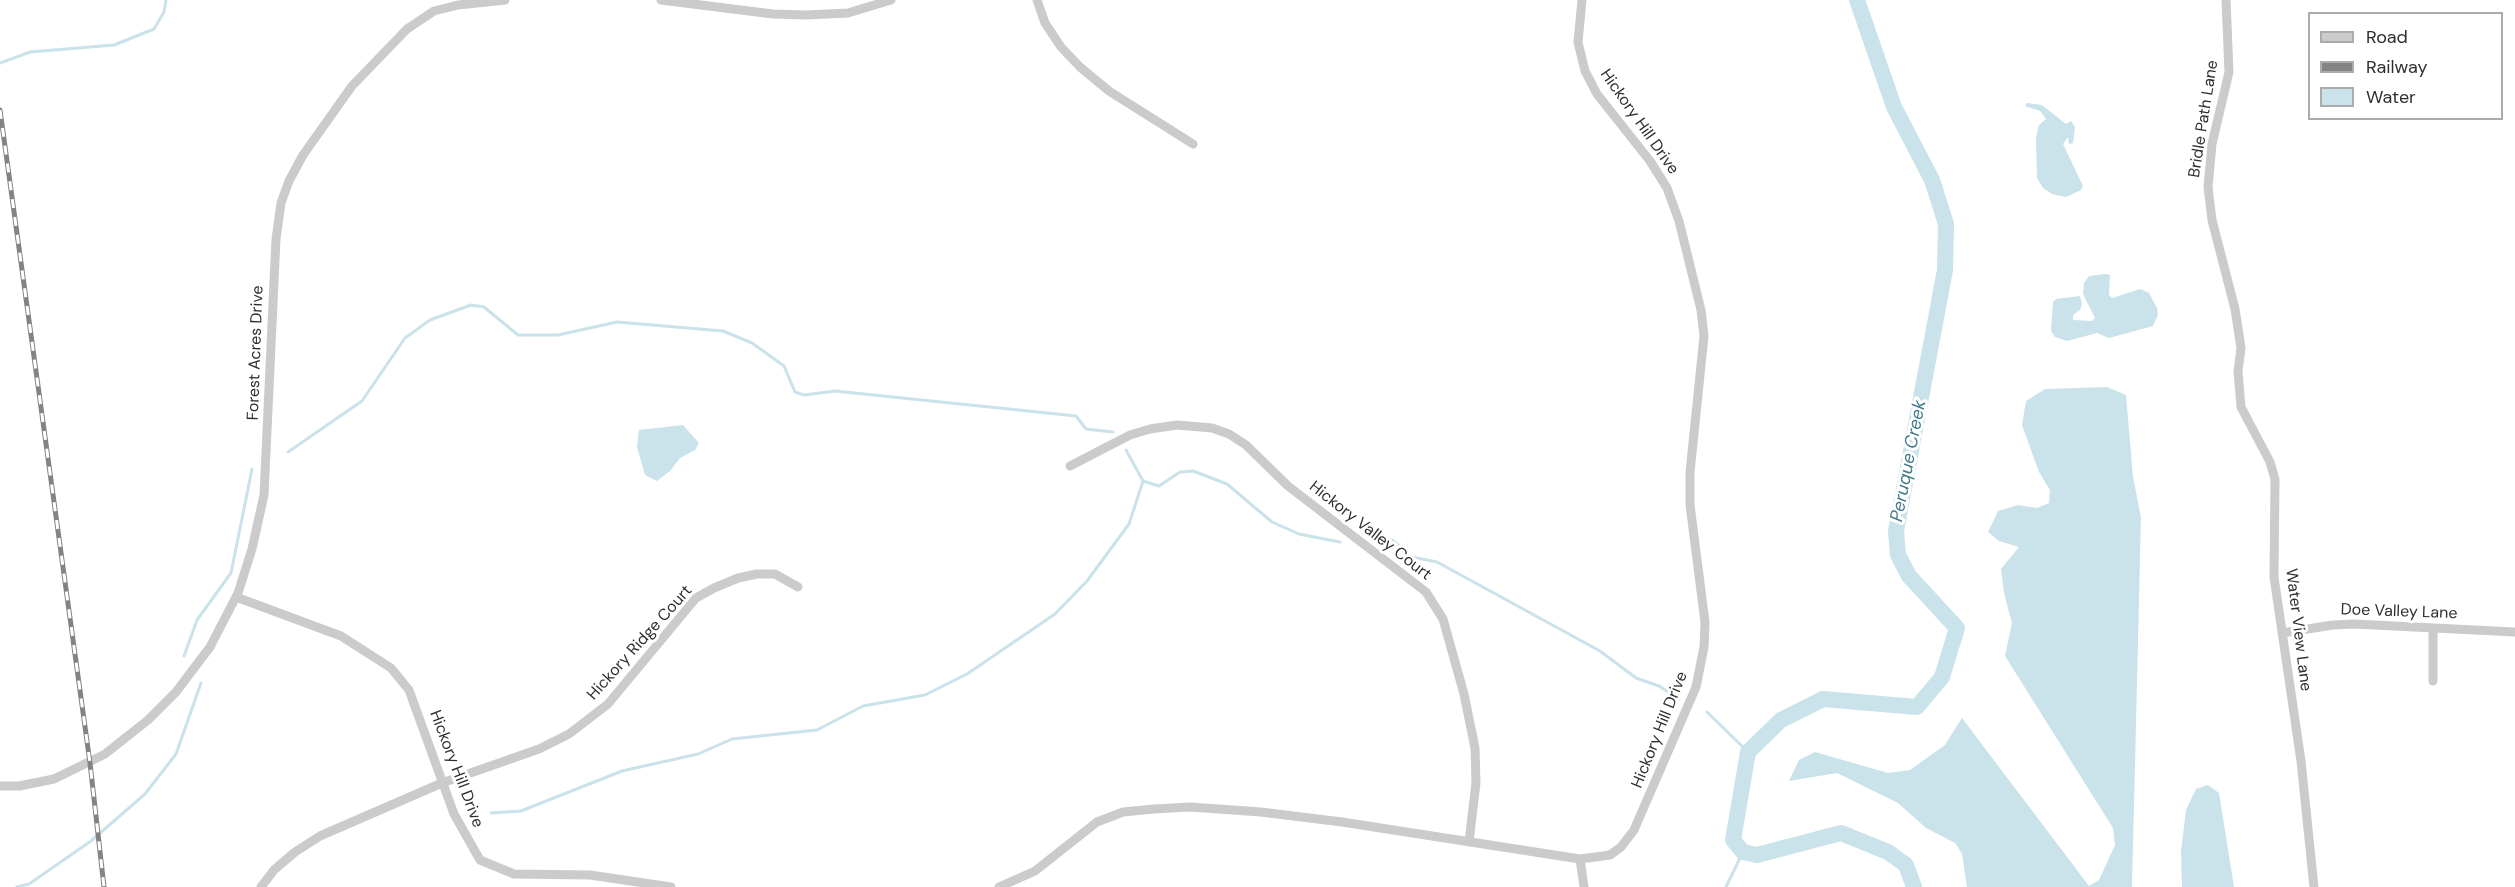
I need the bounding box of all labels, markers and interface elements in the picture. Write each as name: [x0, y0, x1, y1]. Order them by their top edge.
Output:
legend: [2308, 12, 2503, 120]
text: Road: [2366, 25, 2408, 49]
text: Railway: [2366, 55, 2428, 79]
street label: Bridle Path Lane: [2185, 59, 2223, 179]
street label: Hickory Hill Drive: [1596, 66, 1682, 178]
text: Water: [2366, 85, 2416, 109]
street label: Forest Acres Drive: [244, 285, 268, 421]
water label: Peruque Creek: [1887, 398, 1931, 524]
street label: Hickory Valley Court: [1305, 477, 1435, 585]
street label: Water View Lane: [2281, 567, 2315, 693]
street label: Hickory Ridge Court: [583, 582, 697, 704]
street label: Doe Valley Lane: [2340, 600, 2458, 624]
street label: Hickory Hill Drive: [1628, 669, 1692, 791]
street label: Hickory Hill Drive: [425, 708, 487, 830]

